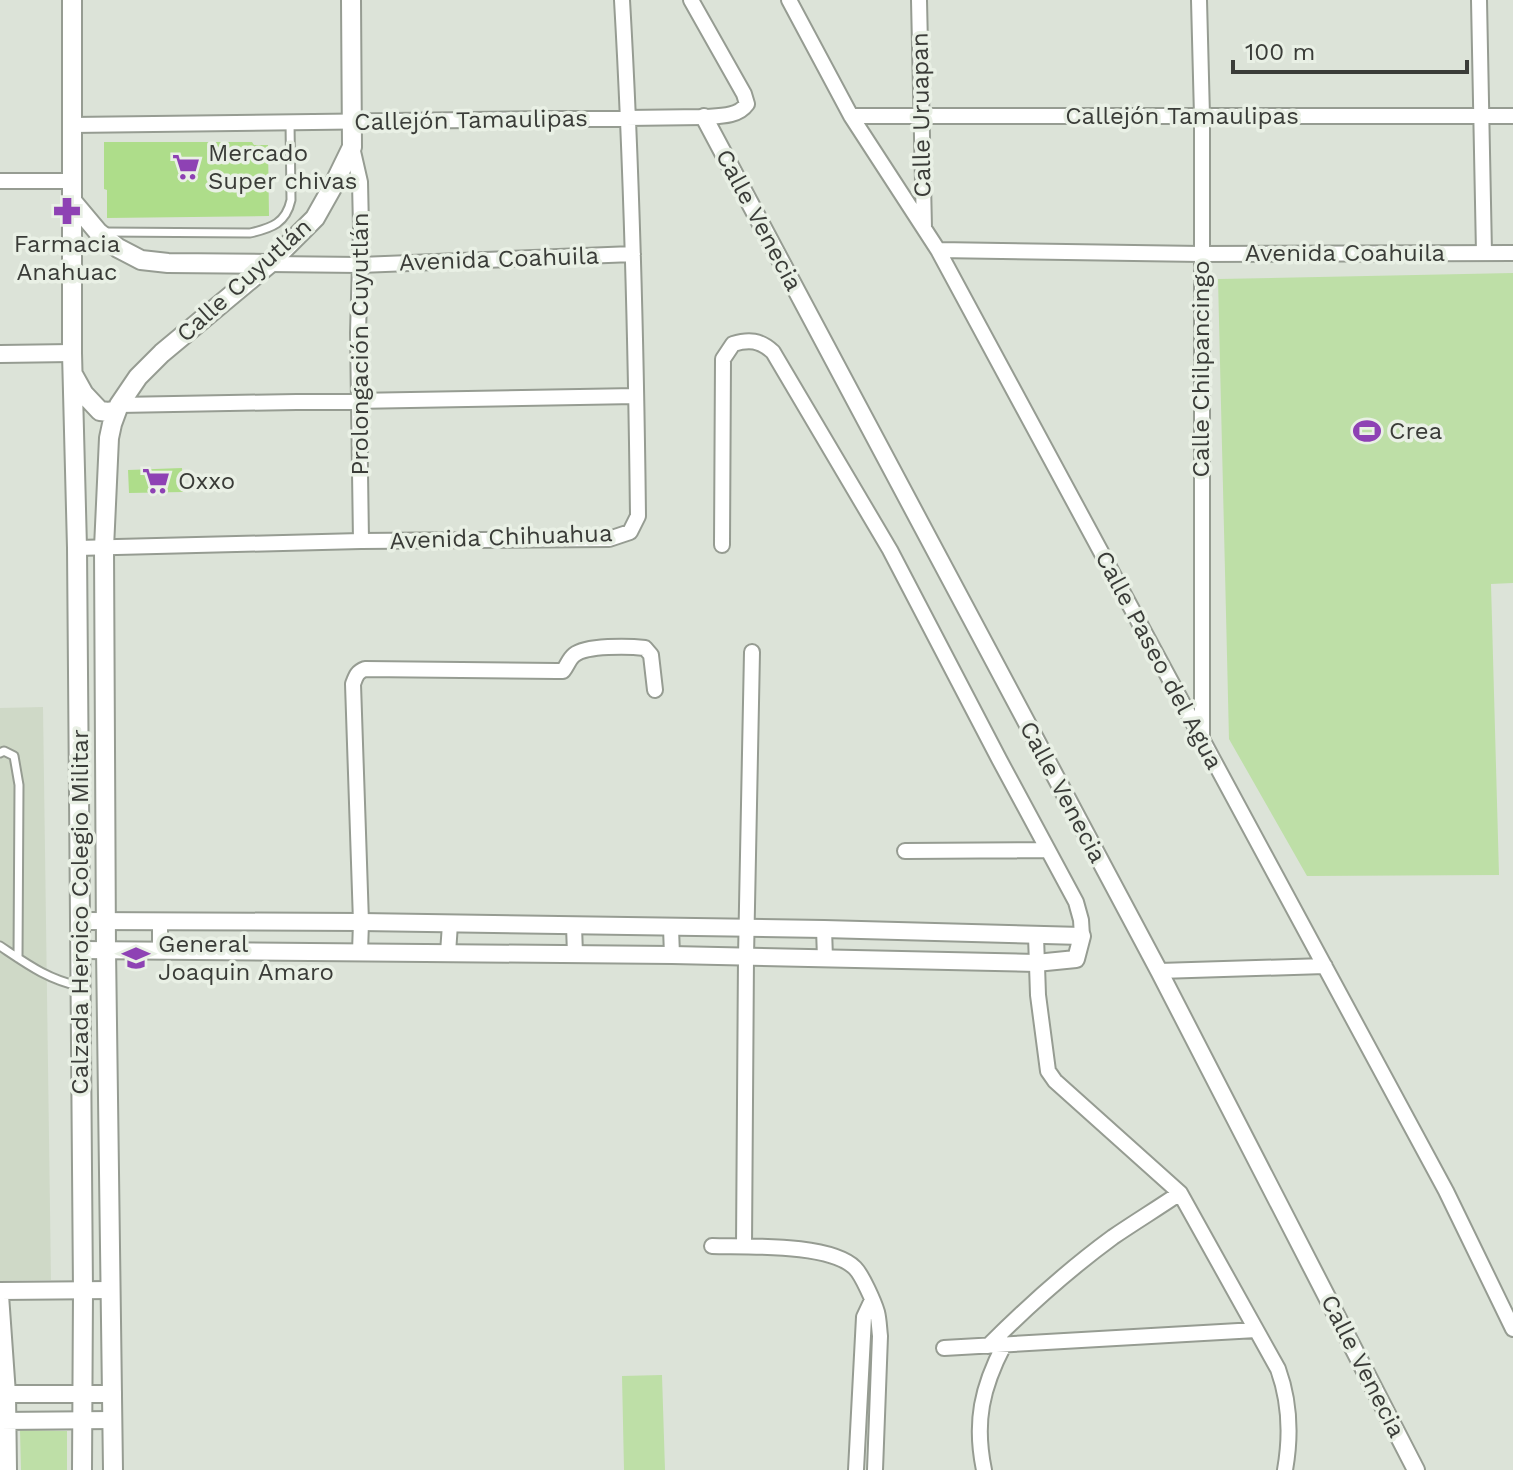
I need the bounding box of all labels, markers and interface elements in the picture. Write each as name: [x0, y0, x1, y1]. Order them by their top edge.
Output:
scale bar: [1233, 24, 1467, 74]
street label: Calle Uruapan: [906, 32, 936, 198]
text: 100 m: [1245, 38, 1315, 66]
street label: Callejón Tamaulipas: [1065, 102, 1299, 130]
street label: Callejón Tamaulipas: [354, 104, 588, 136]
place label: Mercado Super chivas: [208, 139, 357, 195]
street label: Calle Venecia: [710, 144, 808, 296]
supermarket icon: Mercado Super chivas: [171, 152, 201, 182]
pharmacy icon: Farmacia Anahuac: [52, 196, 82, 226]
street label: Calle Cuyutlán: [171, 212, 317, 348]
street label: Prolongación Cuyutlán: [346, 213, 374, 475]
place label: Farmacia Anahuac: [14, 230, 120, 286]
street label: Avenida Coahuila: [1245, 239, 1445, 267]
street label: Avenida Coahuila: [398, 242, 600, 276]
street label: Calle Chilpancingo: [1187, 260, 1215, 478]
sports icon: Crea: [1352, 416, 1382, 446]
place label: Crea: [1389, 417, 1442, 445]
supermarket icon: Oxxo: [141, 466, 171, 496]
place label: Oxxo: [178, 467, 235, 495]
street label: Avenida Chihuahua: [389, 519, 613, 555]
street label: Calle Paseo del Agua: [1089, 546, 1229, 774]
street label: Calle Venecia: [1014, 716, 1112, 868]
street label: Calzada Heroico Colegio Militar: [66, 729, 94, 1095]
place label: General Joaquin Amaro: [158, 930, 334, 986]
school or university icon: General Joaquin Amaro: [121, 943, 151, 973]
street label: Calle Venecia: [1315, 1290, 1411, 1442]

